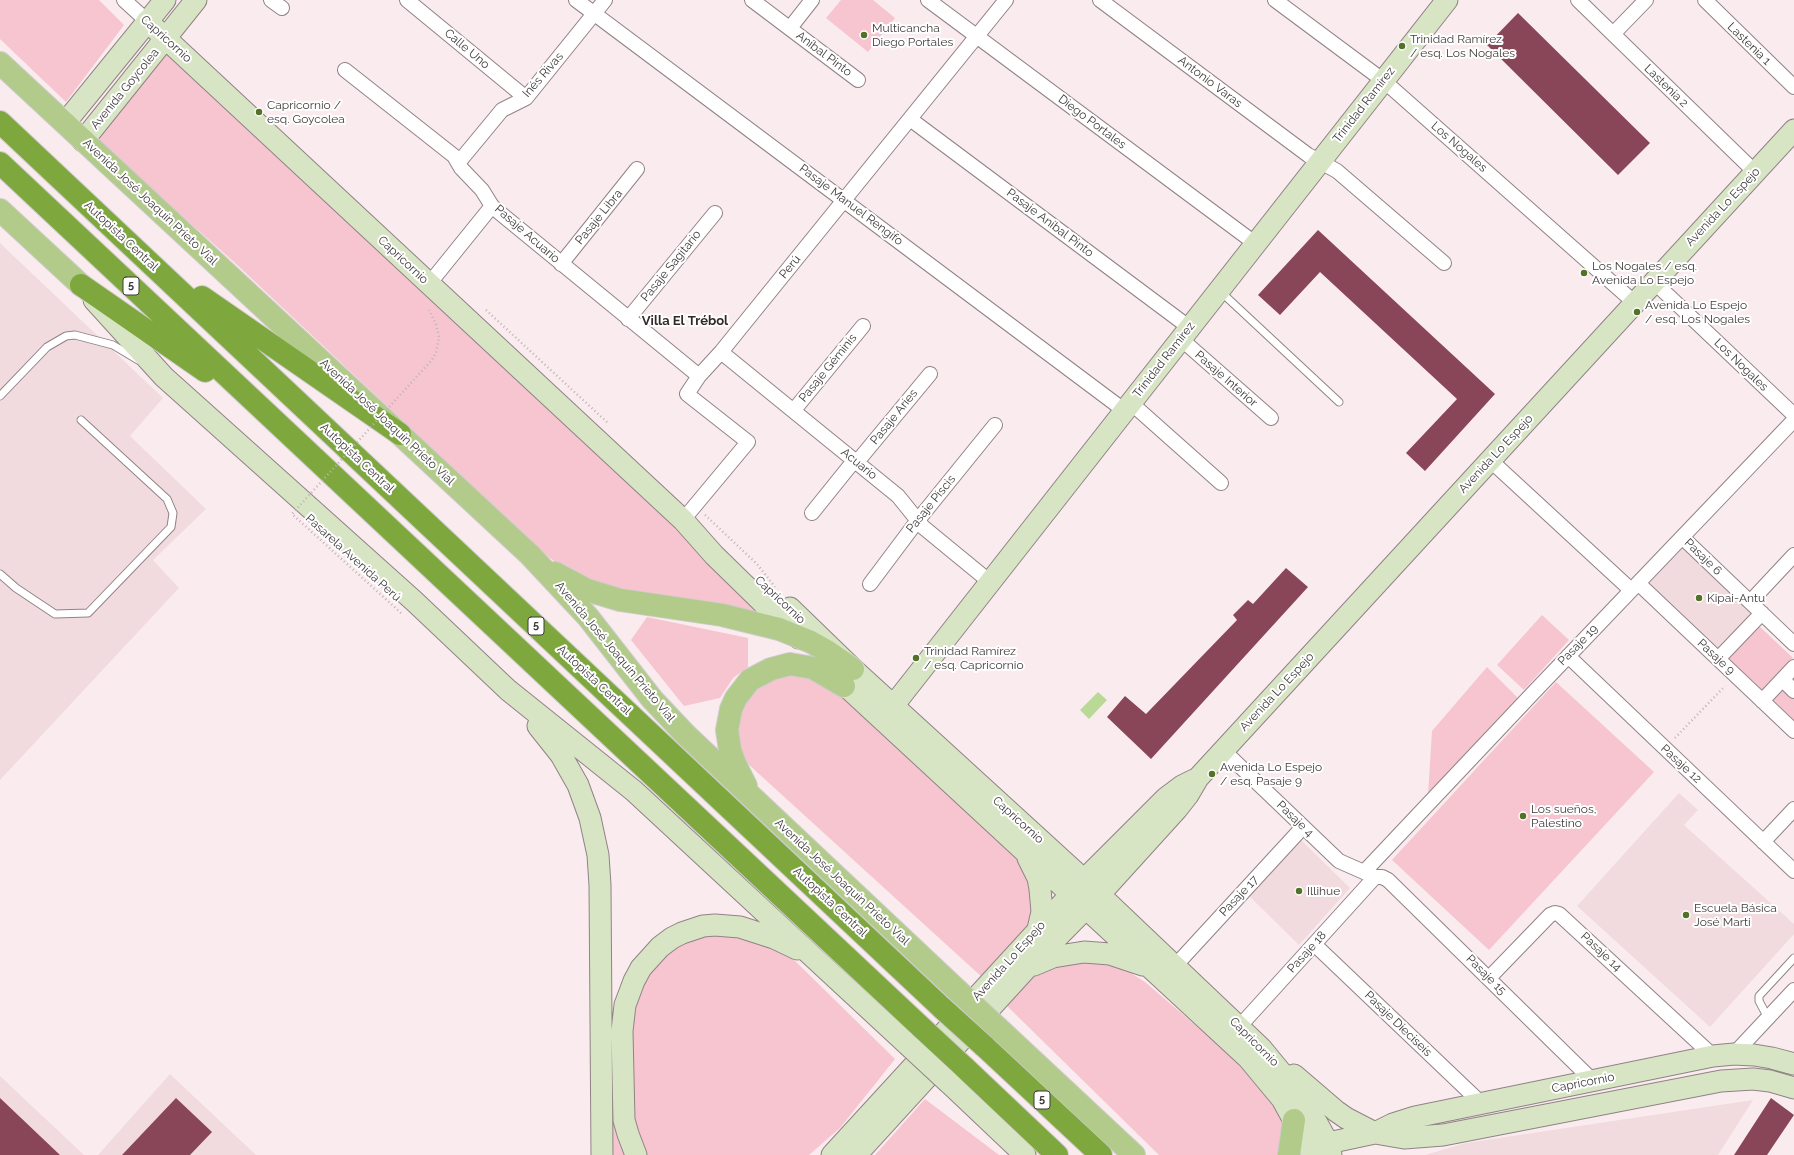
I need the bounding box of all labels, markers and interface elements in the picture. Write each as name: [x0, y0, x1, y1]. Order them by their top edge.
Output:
street label: Capricornio: [138, 12, 194, 66]
street label: Lastenia 1: [1724, 20, 1774, 68]
place label: Multicancha Diego Portales: [872, 21, 953, 49]
street label: Calle Uno: [441, 26, 493, 72]
street label: Aníbal Pinto: [793, 28, 855, 80]
marker: Multicancha Diego Portales: [859, 30, 869, 40]
place label: Trinidad Ramírez / esq. Los Nogales: [1410, 32, 1515, 60]
marker: Trinidad Ramírez / esq. Los Nogales: [1397, 41, 1407, 51]
street label: Avenida Goycolea: [88, 46, 162, 132]
street label: Inés Rivas: [520, 50, 566, 100]
street label: Antonio Varas: [1175, 53, 1245, 111]
street label: Lastenia 2: [1641, 61, 1691, 111]
street label: Trinidad Ramírez: [1330, 64, 1398, 146]
street label: Diego Portales: [1055, 92, 1129, 152]
place label: Capricornio / esq. Goycolea: [267, 98, 345, 126]
marker: Capricornio / esq. Goycolea: [254, 107, 264, 117]
street label: Los Nogales: [1428, 119, 1490, 175]
street label: Avenida José Joaquín Prieto Vial: [80, 136, 220, 268]
street label: Pasaje Manuel Rengifo: [796, 161, 906, 249]
street label: Avenida Lo Espejo: [1683, 165, 1763, 249]
street label: Pasaje Aníbal Pinto: [1004, 186, 1096, 260]
street label: Pasaje Libra: [572, 187, 626, 247]
street label: Autopista Central: [81, 198, 161, 274]
street label: Pasaje Acuario: [492, 202, 562, 266]
street label: Pasaje Sagitario: [638, 227, 704, 305]
street label: Capricornio: [375, 233, 431, 287]
street label: Perú: [776, 252, 804, 282]
place label: Los Nogales / esq. Avenida Lo Espejo: [1592, 259, 1697, 287]
marker: Los Nogales / esq. Avenida Lo Espejo: [1579, 268, 1589, 278]
road number: 5: [123, 277, 139, 295]
place label: Avenida Lo Espejo / esq. Los Nogales: [1645, 298, 1750, 326]
marker: Avenida Lo Espejo / esq. Los Nogales: [1632, 307, 1642, 317]
district label: Villa El Trébol: [642, 313, 728, 329]
street label: Trinidad Ramírez: [1130, 319, 1198, 401]
street label: Pasaje Géminis: [796, 331, 860, 405]
street label: Los Nogales: [1711, 336, 1771, 394]
street label: Pasaje Interior: [1192, 348, 1260, 410]
street label: Avenida José Joaquín Prieto Vial: [317, 356, 457, 488]
street label: Pasaje Aries: [867, 386, 921, 448]
street label: Avenida Lo Espejo: [1456, 412, 1536, 496]
street label: Autopista Central: [317, 420, 397, 496]
street label: Acuario: [838, 445, 880, 483]
street label: Pasaje Piscis: [903, 472, 959, 536]
street label: Pasarela Avenida Perú: [302, 511, 404, 605]
street label: Pasaje 6: [1681, 536, 1725, 578]
street label: Capricornio: [752, 573, 808, 627]
street label: Avenida José Joaquín Prieto Vial: [552, 579, 678, 725]
place label: Kipai-Antu: [1707, 591, 1765, 605]
marker: Kipai-Antu: [1694, 593, 1704, 603]
road number: 5: [528, 617, 544, 635]
street label: Pasaje 19: [1555, 622, 1601, 668]
street label: Pasaje 9: [1694, 636, 1738, 678]
street label: Autopista Central: [554, 642, 634, 718]
place label: Trinidad Ramírez / esq. Capricornio: [924, 644, 1024, 672]
street label: Avenida Lo Espejo: [1237, 650, 1317, 734]
marker: Trinidad Ramírez / esq. Capricornio: [911, 653, 921, 663]
street label: Pasaje 12: [1658, 742, 1704, 786]
place label: Avenida Lo Espejo / esq. Pasaje 9: [1220, 760, 1322, 788]
marker: Avenida Lo Espejo / esq. Pasaje 9: [1207, 769, 1217, 779]
street label: Capricornio: [990, 793, 1046, 847]
street label: Pasaje 4: [1274, 798, 1316, 840]
place label: Los sueños, Palestino: [1531, 802, 1596, 830]
marker: Los sueños, Palestino: [1518, 811, 1528, 821]
street label: Avenida José Joaquín Prieto Vial: [772, 816, 912, 948]
street label: Autopista Central: [790, 864, 870, 940]
street label: Pasaje 17: [1216, 873, 1262, 919]
place label: Illihue: [1307, 884, 1340, 898]
marker: Illihue: [1294, 886, 1304, 896]
place label: Escuela Básica José Marti: [1694, 901, 1777, 929]
marker: Escuela Básica José Marti: [1681, 910, 1691, 920]
street label: Avenida Lo Espejo: [970, 918, 1048, 1004]
street label: Pasaje 18: [1284, 928, 1330, 976]
street label: Pasaje 14: [1578, 929, 1624, 975]
street label: Pasaje 15: [1463, 952, 1509, 998]
street label: Pasaje Dieciseís: [1361, 988, 1435, 1060]
street label: Capricornio: [1226, 1014, 1282, 1070]
street label: Capricornio: [1550, 1070, 1616, 1096]
road number: 5: [1034, 1091, 1050, 1109]

